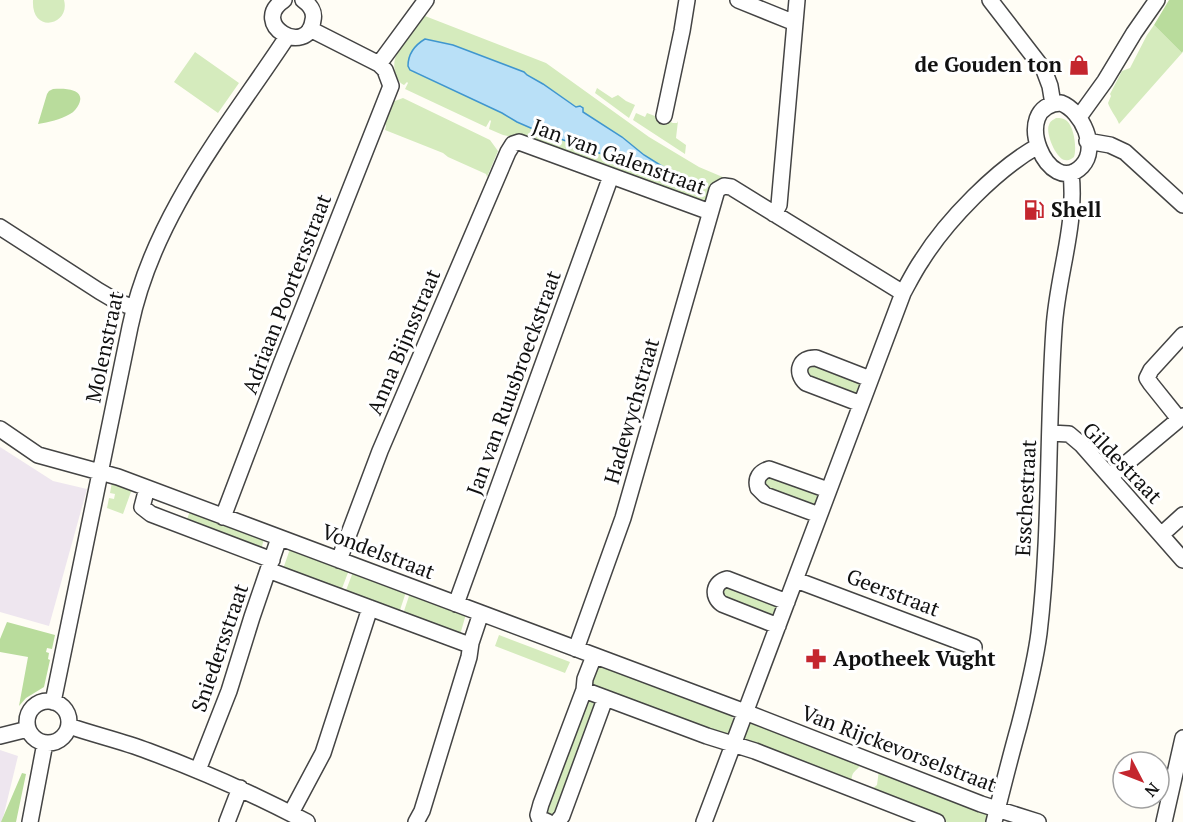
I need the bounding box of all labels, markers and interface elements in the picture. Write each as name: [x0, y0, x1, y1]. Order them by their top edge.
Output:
place label: de Gouden ton: [915, 50, 1062, 78]
shop icon: de Gouden ton: [1067, 53, 1091, 77]
street label: Jan van Galenstraat: [529, 112, 710, 201]
street label: Adriaan Poortersstraat: [235, 190, 337, 398]
place label: Shell: [1051, 195, 1101, 223]
fuel station icon: Shell: [1022, 198, 1046, 222]
street label: Anna Bijnsstraat: [360, 264, 446, 419]
street label: Jan van Ruusbroeckstraat: [459, 266, 567, 499]
street label: Molenstraat: [79, 288, 130, 405]
street label: Hadewychstraat: [597, 334, 665, 487]
street label: Gildestraat: [1077, 415, 1169, 509]
street label: Esschestraat: [1008, 439, 1042, 557]
street label: Vondelstraat: [318, 517, 439, 586]
street label: Geerstraat: [843, 562, 944, 623]
street label: Sniedersstraat: [184, 580, 254, 716]
place label: Apotheek Vught: [833, 644, 996, 672]
pharmacy icon: Apotheek Vught: [804, 647, 828, 671]
street label: Van Rijckevorselstraat: [798, 698, 1001, 798]
north arrow: [1111, 750, 1171, 810]
text: N: [1140, 778, 1164, 802]

